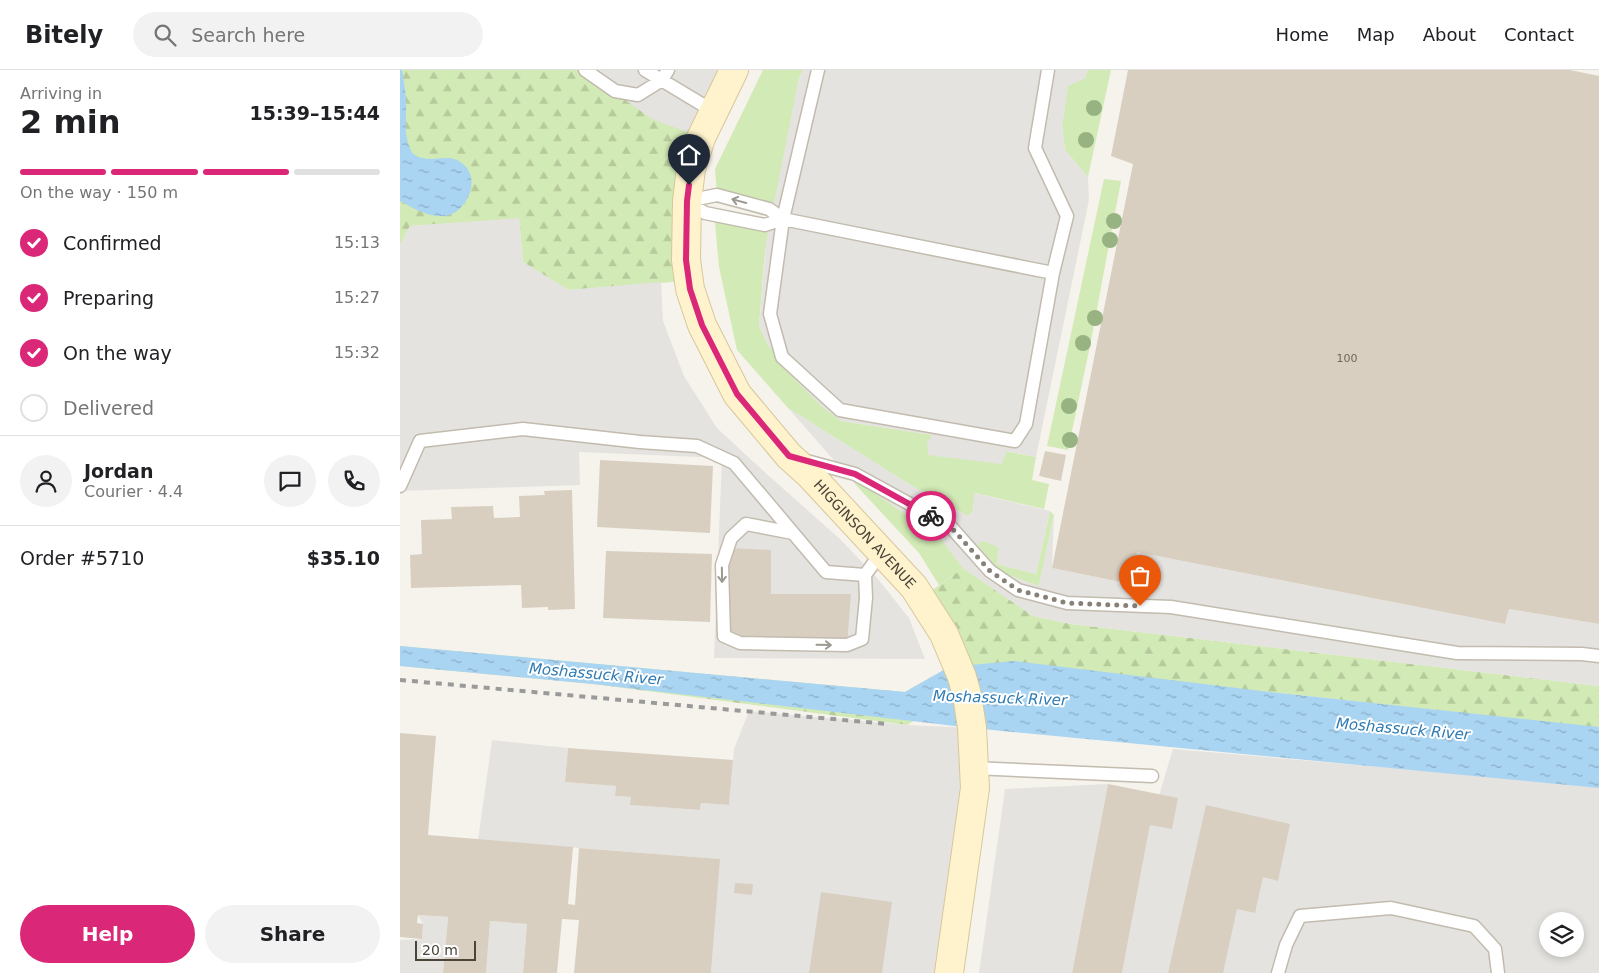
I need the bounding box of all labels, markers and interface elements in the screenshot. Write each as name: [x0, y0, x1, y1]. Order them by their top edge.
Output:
search box: [133, 12, 483, 57]
text: Bitely: [25, 21, 103, 49]
icon: search: [151, 21, 179, 49]
text: Search here: [191, 24, 305, 46]
text: Home: [1276, 24, 1329, 45]
text: Map: [1357, 24, 1395, 45]
text: About: [1423, 24, 1476, 45]
text: Contact: [1504, 24, 1574, 45]
text: Arriving in: [20, 84, 102, 103]
text: 15:39–15:44: [250, 102, 380, 124]
text: 2 min: [20, 103, 121, 141]
pin: [668, 134, 710, 185]
icon: home: [675, 141, 703, 169]
text: On the way · 150 m: [20, 183, 178, 202]
one-way arrow: [731, 196, 747, 205]
icon: check: [20, 229, 48, 257]
text: Confirmed: [63, 232, 162, 254]
text: 15:13: [334, 233, 380, 252]
icon: check: [20, 284, 48, 312]
text: Preparing: [63, 287, 154, 309]
text: 15:27: [334, 288, 380, 307]
icon: check: [20, 339, 48, 367]
text: On the way: [63, 342, 172, 364]
text: 15:32: [334, 343, 380, 362]
house number: 100: [1337, 352, 1358, 365]
text: Delivered: [63, 397, 154, 419]
button: person: [20, 455, 72, 507]
button: chat: [264, 455, 316, 507]
button: phone: [328, 455, 380, 507]
text: Jordan: [84, 460, 153, 482]
street label: HIGGINSON AVENUE: [811, 477, 919, 592]
text: Courier · 4.4: [84, 482, 183, 501]
courier: [906, 491, 956, 541]
icon: bike: [917, 502, 945, 530]
text: Order #5710: [20, 547, 144, 569]
text: $35.10: [307, 547, 380, 569]
pin: [1119, 555, 1161, 606]
icon: bag: [1126, 562, 1154, 590]
one-way arrow: [718, 567, 727, 583]
one-way arrow: [816, 640, 832, 649]
water label: Moshassuck River: [528, 659, 665, 689]
water label: Moshassuck River: [933, 687, 1068, 709]
water label: Moshassuck River: [1335, 714, 1472, 744]
button: Help: [20, 905, 195, 963]
button: Share: [205, 905, 380, 963]
map controls: [1539, 912, 1584, 957]
button: layers: [1539, 912, 1584, 957]
scale bar: [415, 938, 476, 961]
text: 20 m: [422, 942, 458, 958]

